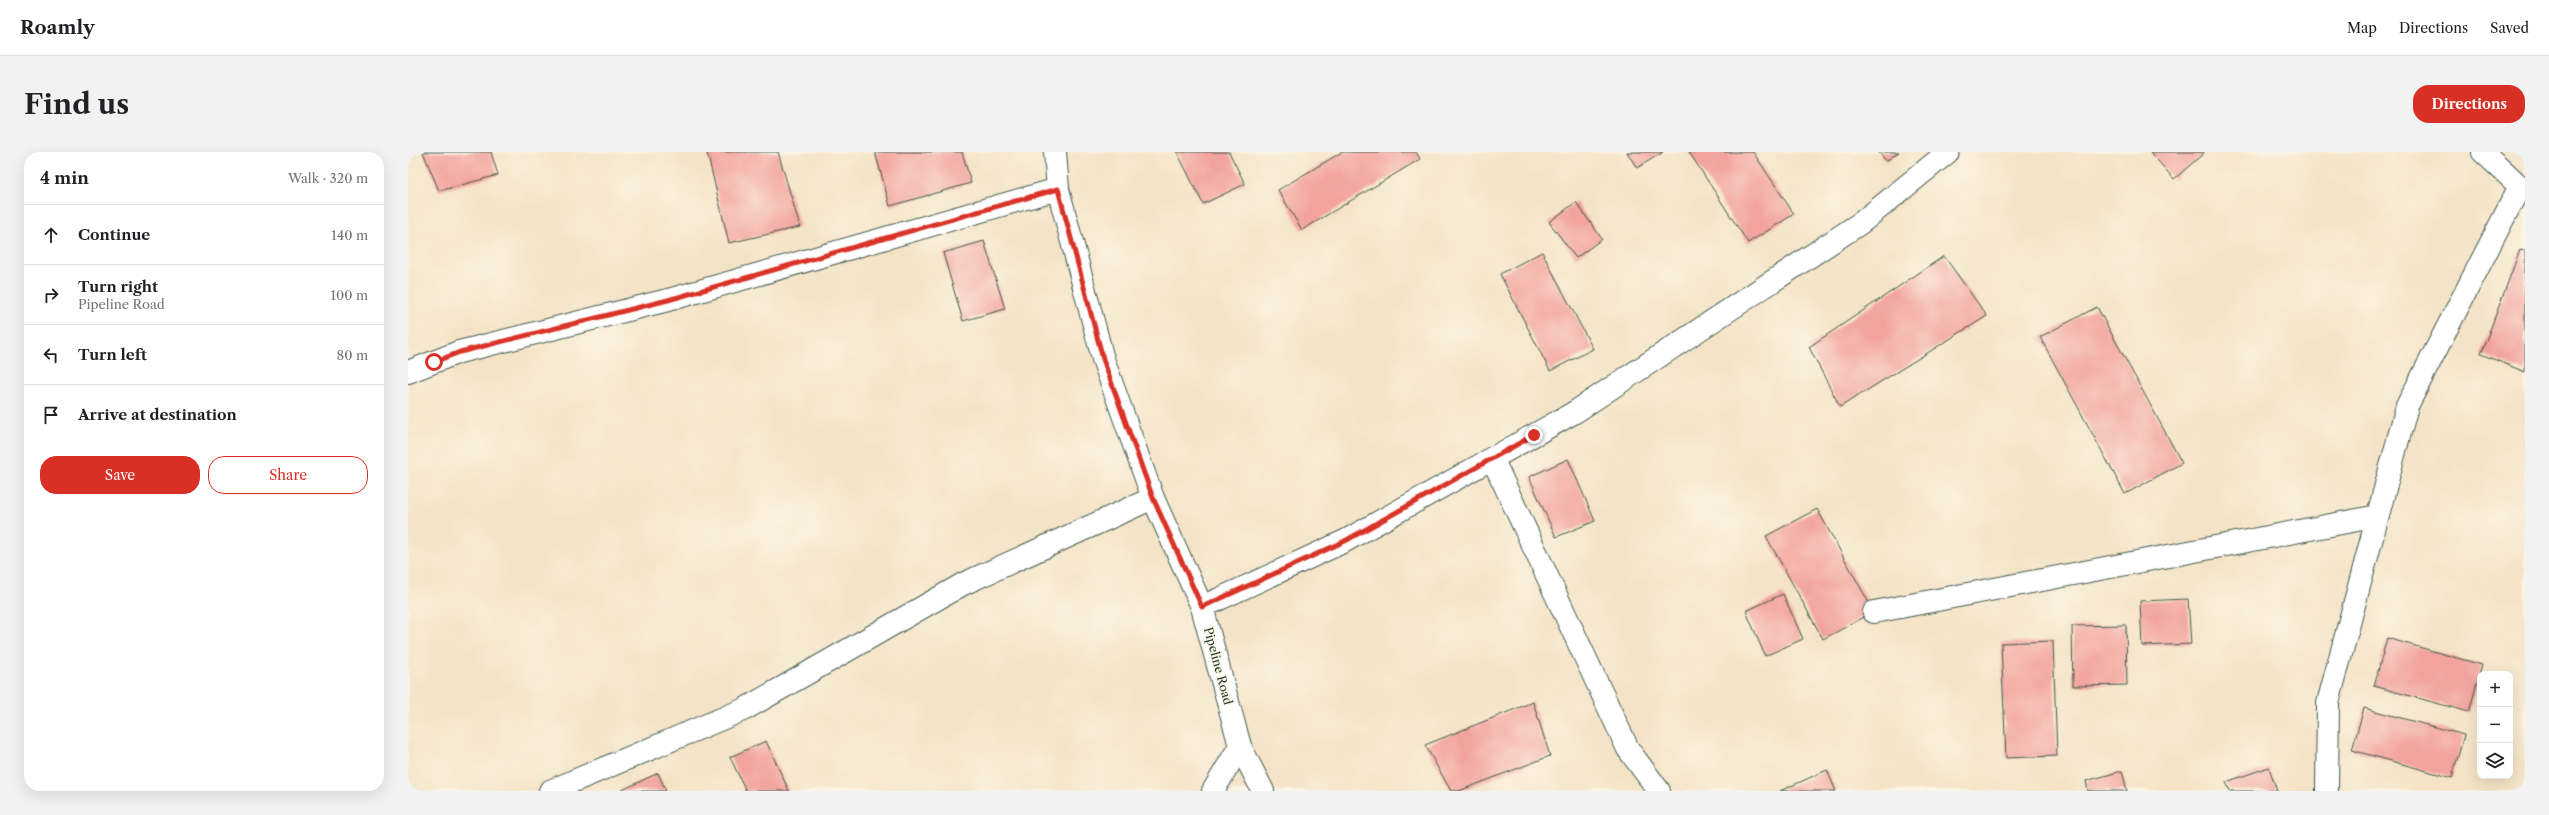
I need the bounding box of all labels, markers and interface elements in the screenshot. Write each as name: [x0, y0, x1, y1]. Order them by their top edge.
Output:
text: Roamly: [20, 16, 95, 39]
text: Map: [2347, 19, 2377, 37]
text: Directions: [2399, 19, 2468, 37]
text: Saved: [2490, 19, 2529, 37]
button: Directions: [2413, 85, 2525, 123]
text: Find us: [24, 87, 129, 121]
text: 4 min: [40, 168, 89, 188]
text: Walk · 320 m: [288, 170, 368, 186]
icon: ahead: [40, 224, 62, 246]
text: Continue: [78, 225, 150, 244]
text: 140 m: [331, 227, 368, 243]
text: Turn right: [78, 277, 158, 296]
icon: right: [40, 284, 62, 306]
text: 100 m: [330, 287, 368, 303]
text: Pipeline Road: [78, 296, 165, 312]
icon: left: [40, 344, 62, 366]
text: Turn left: [78, 345, 147, 364]
text: 80 m: [336, 347, 368, 363]
route start: [425, 353, 443, 371]
icon: arrive: [40, 404, 62, 426]
text: Arrive at destination: [78, 405, 237, 424]
route end: [1525, 426, 1543, 444]
button: Save: [40, 456, 200, 494]
button: Share: [208, 456, 368, 494]
street label: Pipeline Road: [1201, 625, 1236, 707]
map controls: [2477, 671, 2513, 779]
button: +: [2477, 671, 2513, 707]
button: −: [2477, 707, 2513, 743]
button: layers: [2477, 743, 2513, 779]

